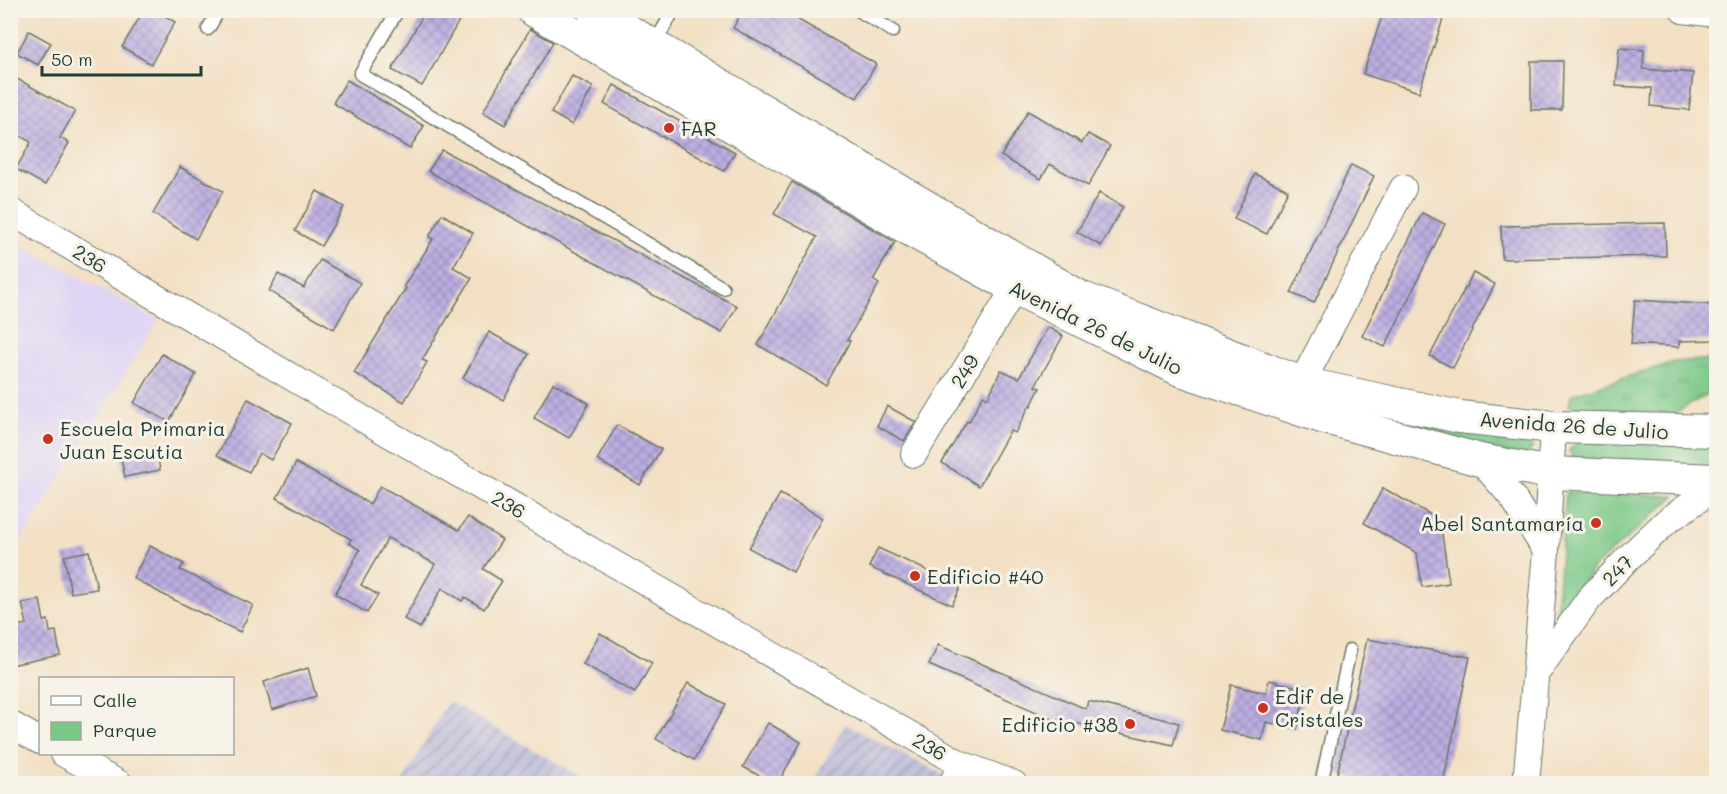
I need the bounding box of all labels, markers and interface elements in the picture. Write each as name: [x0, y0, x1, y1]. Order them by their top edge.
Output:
scale bar: [42, 39, 201, 77]
text: 50 m: [51, 47, 93, 71]
place label: FAR: [681, 115, 717, 141]
marker: FAR: [662, 121, 676, 135]
street label: 236: [68, 238, 112, 278]
street label: Avenida 26 de Julio: [1005, 274, 1187, 380]
street label: 249: [944, 349, 984, 393]
street label: Avenida 26 de Julio: [1479, 405, 1670, 445]
place label: Escuela Primaria Juan Escutia: [60, 415, 226, 464]
marker: Escuela Primaria Juan Escutia: [41, 432, 55, 446]
street label: 236: [487, 484, 531, 524]
place label: Abel Santamaría: [1420, 510, 1584, 536]
marker: Abel Santamaría: [1589, 516, 1603, 530]
street label: 247: [1596, 549, 1638, 591]
place label: Edificio #40: [927, 563, 1044, 589]
marker: Edificio #40: [908, 569, 922, 583]
legend: [39, 677, 234, 755]
place label: Edif de Cristales: [1275, 683, 1364, 732]
text: Calle: [93, 688, 137, 712]
marker: Edif de Cristales: [1256, 701, 1270, 715]
place label: Edificio #38: [1002, 711, 1118, 737]
marker: Edificio #38: [1123, 717, 1137, 731]
text: Parque: [93, 718, 157, 742]
street label: 236: [908, 726, 952, 766]

